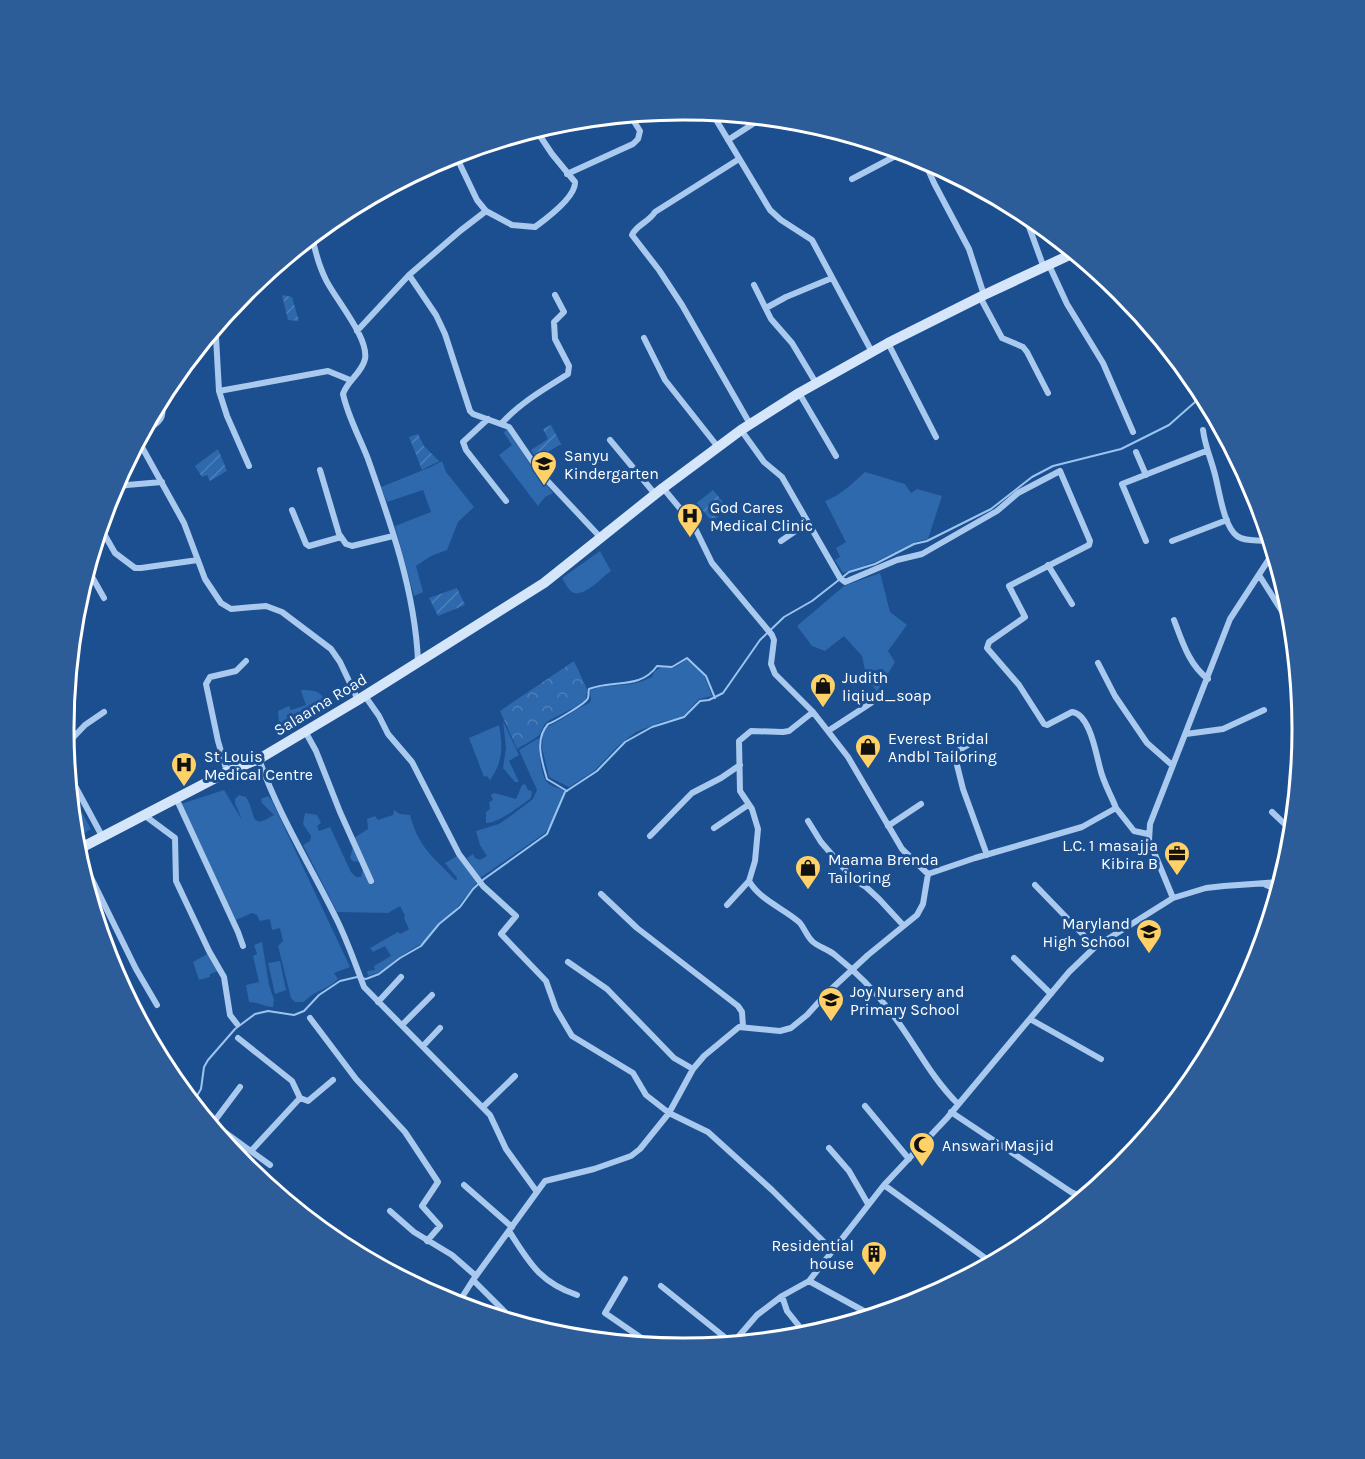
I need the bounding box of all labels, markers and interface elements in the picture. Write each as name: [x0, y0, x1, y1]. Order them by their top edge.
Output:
place label: Sanyu Kindergarten: [564, 446, 659, 483]
school or university icon: Sanyu Kindergarten: [529, 449, 559, 487]
place label: God Cares Medical Clinic: [710, 498, 813, 535]
hospital icon: God Cares Medical Clinic: [675, 501, 705, 539]
place label: Judith liqiud_soap: [842, 668, 931, 705]
street label: Salaama Road: [270, 669, 370, 740]
shop icon: Judith liqiud_soap: [808, 671, 838, 709]
place label: Everest Bridal Andbl Tailoring: [888, 729, 997, 766]
shop icon: Everest Bridal Andbl Tailoring: [853, 732, 883, 770]
place label: St Louis Medical Centre: [204, 747, 313, 784]
hospital icon: St Louis Medical Centre: [169, 750, 199, 788]
place label: L.C. 1 masajja Kibira B: [1062, 836, 1158, 873]
office icon: L.C. 1 masajja Kibira B: [1162, 839, 1192, 877]
place label: Maama Brenda Tailoring: [828, 850, 939, 887]
shop icon: Maama Brenda Tailoring: [793, 853, 823, 891]
place label: Maryland High School: [1042, 914, 1130, 951]
school or university icon: Maryland High School: [1134, 917, 1164, 955]
place label: Joy Nursery and Primary School: [850, 982, 964, 1019]
school or university icon: Joy Nursery and Primary School: [816, 985, 846, 1023]
mosque icon: Answari Masjid: [907, 1130, 937, 1168]
place label: Answari Masjid: [942, 1136, 1054, 1155]
place label: Residential house: [771, 1236, 854, 1273]
building icon: Residential house: [859, 1239, 889, 1277]

